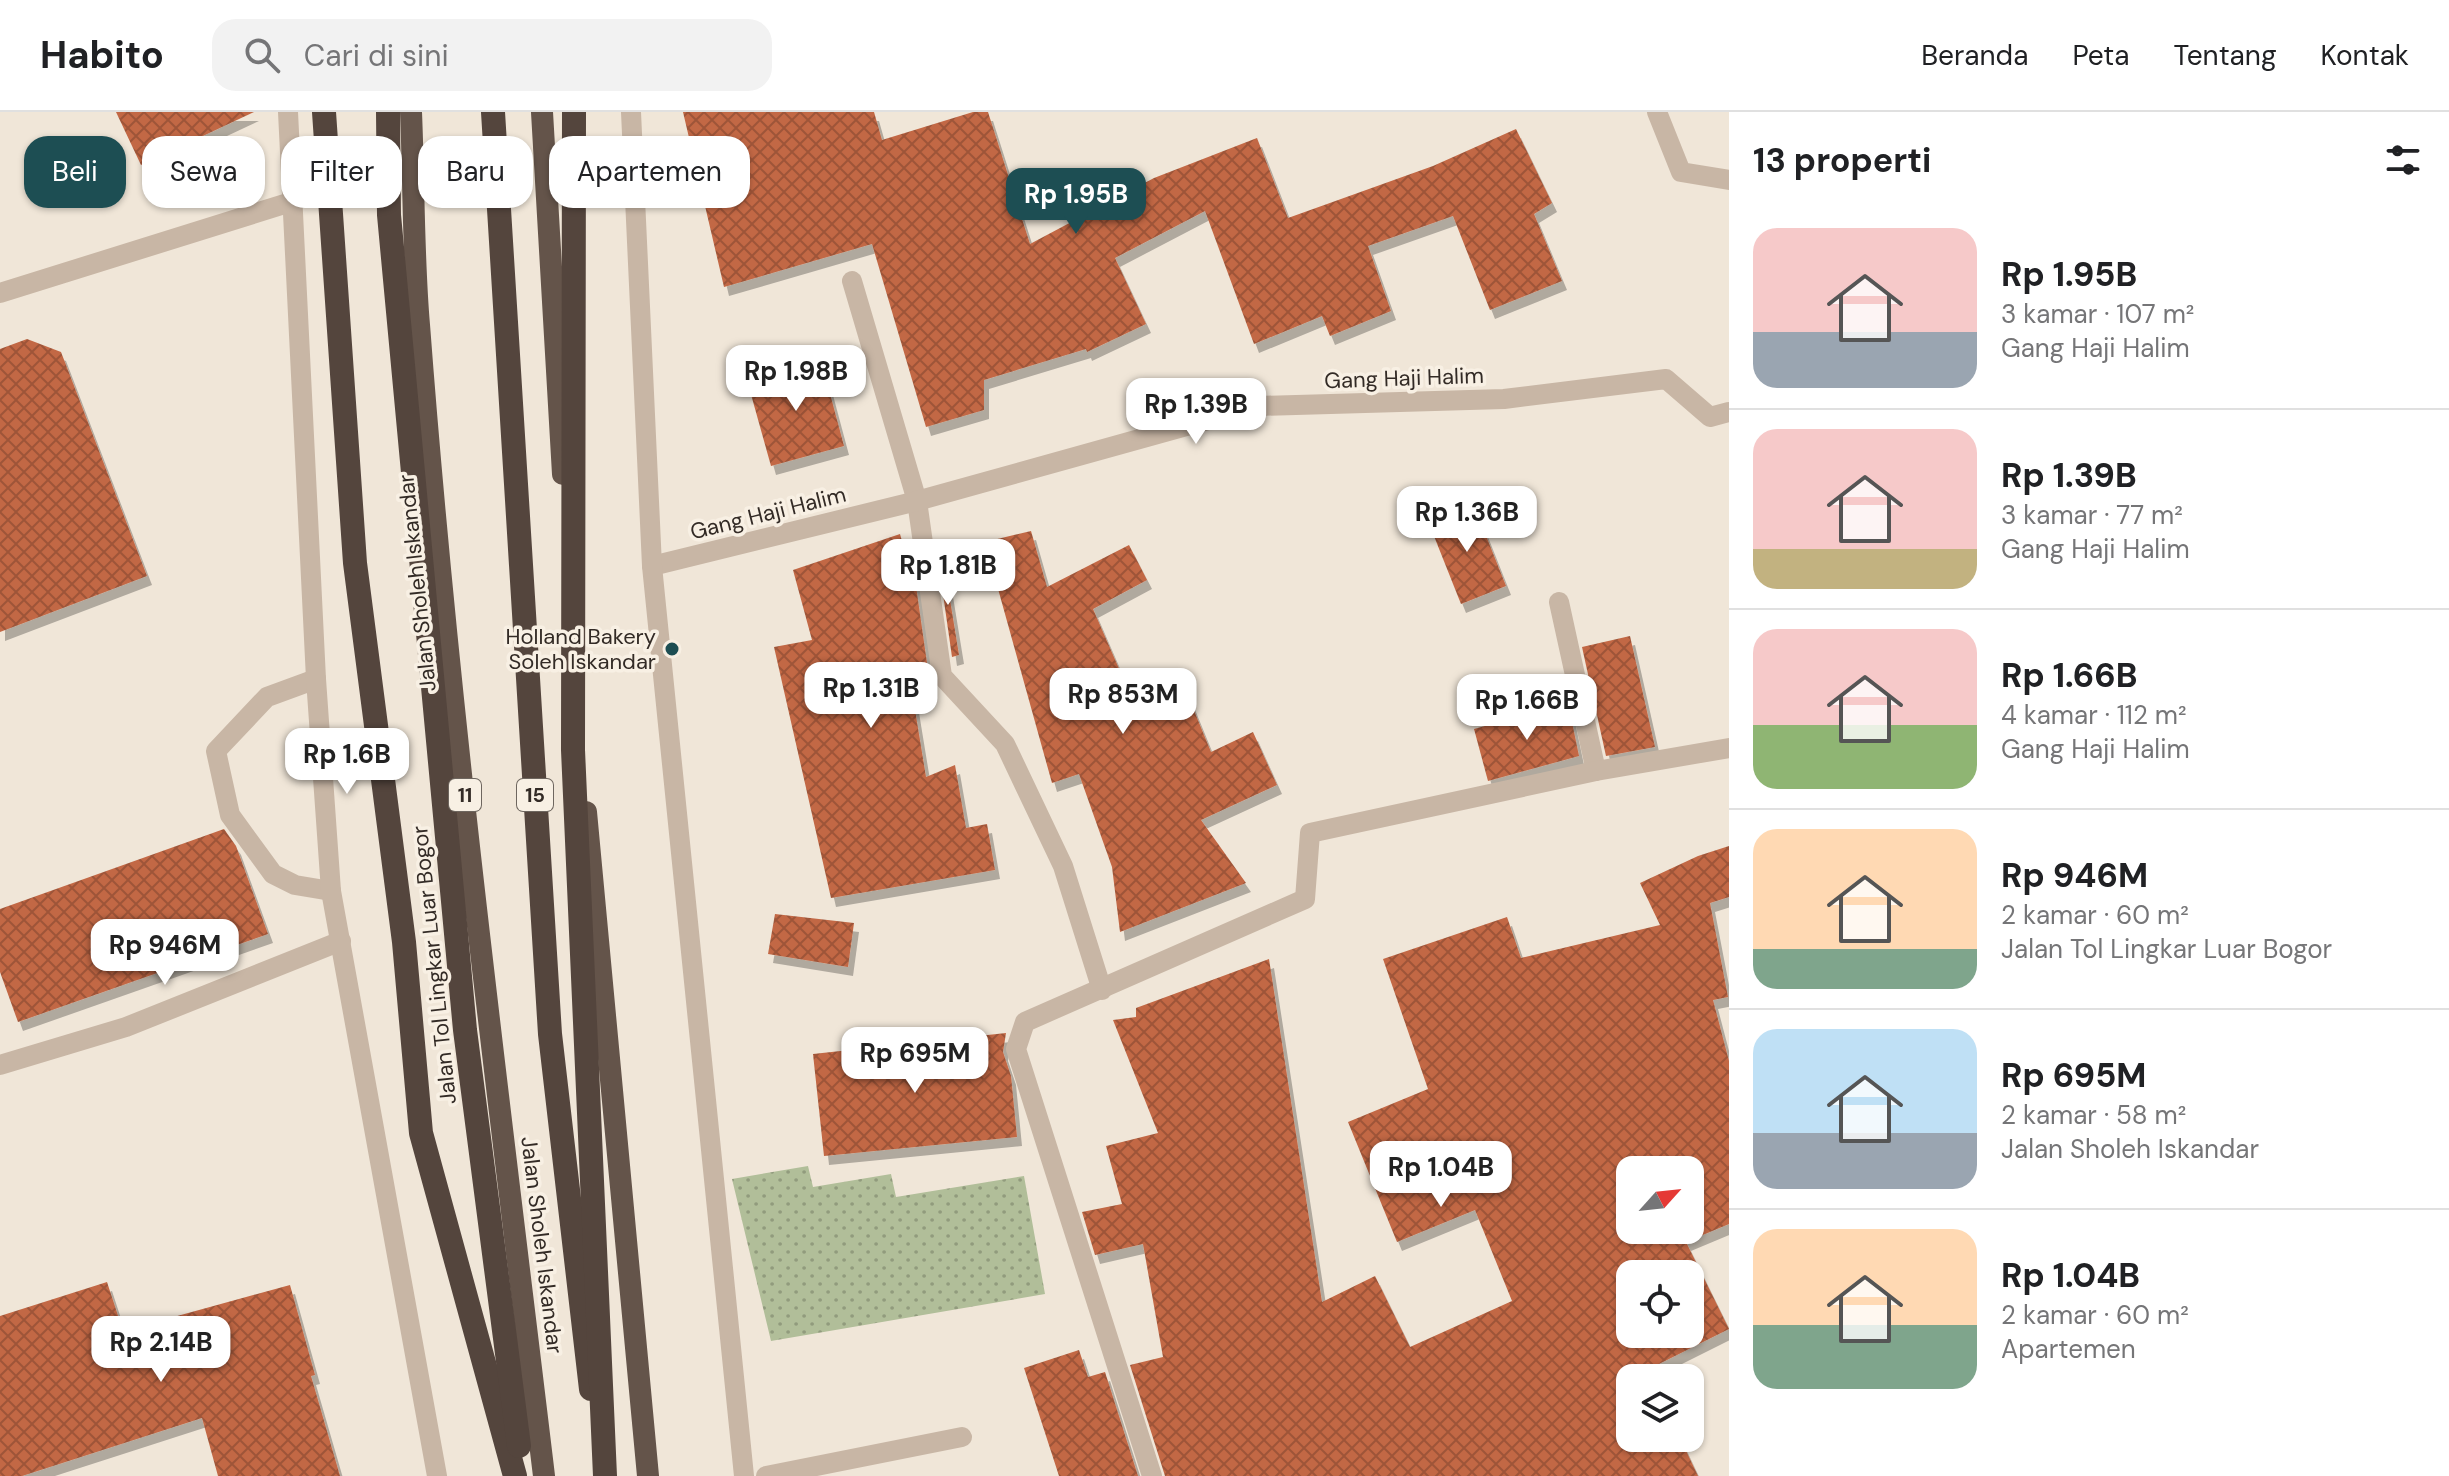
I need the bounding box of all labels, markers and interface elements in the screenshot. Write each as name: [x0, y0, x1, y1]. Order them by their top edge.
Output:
search box: [212, 19, 772, 91]
text: Habito: [40, 30, 164, 80]
icon: search: [240, 33, 284, 77]
text: Cari di sini: [304, 36, 449, 75]
text: Beranda: [1921, 37, 2028, 74]
text: Peta: [2072, 37, 2129, 74]
text: Tentang: [2173, 37, 2277, 74]
text: Kontak: [2321, 37, 2409, 74]
chip: Beli: [24, 136, 126, 208]
chip: Sewa: [142, 136, 265, 208]
chip: Filter: [281, 136, 402, 208]
chip: Baru: [418, 136, 533, 208]
chip: Apartemen: [549, 136, 750, 208]
text: 13 properti: [1753, 138, 1931, 183]
icon: filters: [2381, 138, 2425, 182]
pin: Rp 1.95B: [993, 168, 1159, 236]
text: Rp 1.95B: [1024, 177, 1128, 211]
text: Rp 1.95B: [2001, 252, 2137, 297]
icon: home: [1817, 260, 1913, 356]
text: 3 kamar · 107 m²: [2001, 297, 2194, 331]
text: Gang Haji Halim: [2001, 331, 2190, 365]
pin: Rp 1.98B: [713, 345, 879, 413]
text: Rp 1.98B: [744, 354, 848, 388]
street label: Gang Haji Halim: [1324, 361, 1484, 395]
pin: Rp 1.39B: [1113, 378, 1279, 446]
text: Rp 1.39B: [1144, 387, 1248, 421]
text: Rp 1.39B: [2001, 453, 2137, 498]
icon: home: [1817, 461, 1913, 557]
street label: Jalan Sholeh Iskandar: [391, 473, 443, 693]
street label: Gang Haji Halim: [687, 480, 849, 546]
pin: Rp 1.36B: [1384, 486, 1550, 554]
text: Rp 1.36B: [1415, 495, 1519, 529]
text: 3 kamar · 77 m²: [2001, 498, 2183, 532]
text: Gang Haji Halim: [2001, 532, 2190, 566]
pin: Rp 1.81B: [865, 539, 1031, 607]
text: Rp 1.81B: [899, 548, 997, 582]
place label: Holland Bakery Soleh Iskandar: [506, 622, 656, 676]
marker: Holland Bakery Soleh Iskandar: [663, 640, 681, 658]
text: Rp 1.66B: [2001, 653, 2137, 698]
icon: home: [1817, 661, 1913, 757]
pin: Rp 1.31B: [788, 662, 954, 730]
pin: Rp 853M: [1049, 668, 1197, 736]
text: Rp 1.31B: [822, 671, 920, 705]
pin: Rp 1.66B: [1444, 674, 1610, 742]
text: Rp 853M: [1068, 677, 1178, 711]
text: Rp 1.66B: [1475, 683, 1579, 717]
text: 4 kamar · 112 m²: [2001, 698, 2187, 732]
pin: Rp 1.6B: [273, 728, 421, 796]
text: Gang Haji Halim: [2001, 732, 2190, 766]
text: Rp 1.6B: [303, 737, 391, 771]
road number: 11: [449, 779, 481, 811]
road number: 15: [517, 779, 553, 811]
street label: Jalan Tol Lingkar Luar Bogor: [405, 824, 463, 1106]
text: Rp 946M: [2001, 853, 2148, 898]
icon: home: [1817, 861, 1913, 957]
text: 2 kamar · 60 m²: [2001, 898, 2189, 932]
pin: Rp 946M: [91, 919, 239, 987]
text: Rp 946M: [109, 928, 221, 962]
text: Jalan Tol Lingkar Luar Bogor: [2001, 932, 2332, 966]
pin: Rp 695M: [841, 1027, 989, 1095]
text: Rp 695M: [859, 1036, 971, 1070]
text: Rp 695M: [2001, 1053, 2146, 1098]
icon: home: [1817, 1061, 1913, 1157]
text: 2 kamar · 58 m²: [2001, 1098, 2186, 1132]
text: Jalan Sholeh Iskandar: [2001, 1132, 2259, 1166]
street label: Jalan Sholeh Iskandar: [514, 1135, 570, 1355]
pin: Rp 1.04B: [1358, 1141, 1524, 1209]
text: Rp 1.04B: [1388, 1150, 1494, 1184]
north arrow: [1616, 1156, 1704, 1244]
map controls: [1616, 1156, 1704, 1452]
text: Rp 1.04B: [2001, 1253, 2140, 1298]
button: locate: [1616, 1260, 1704, 1348]
icon: home: [1817, 1261, 1913, 1357]
text: 2 kamar · 60 m²: [2001, 1298, 2189, 1332]
pin: Rp 2.14B: [78, 1316, 244, 1384]
text: Rp 2.14B: [109, 1325, 213, 1359]
text: Apartemen: [2001, 1332, 2136, 1366]
button: layers: [1616, 1364, 1704, 1452]

